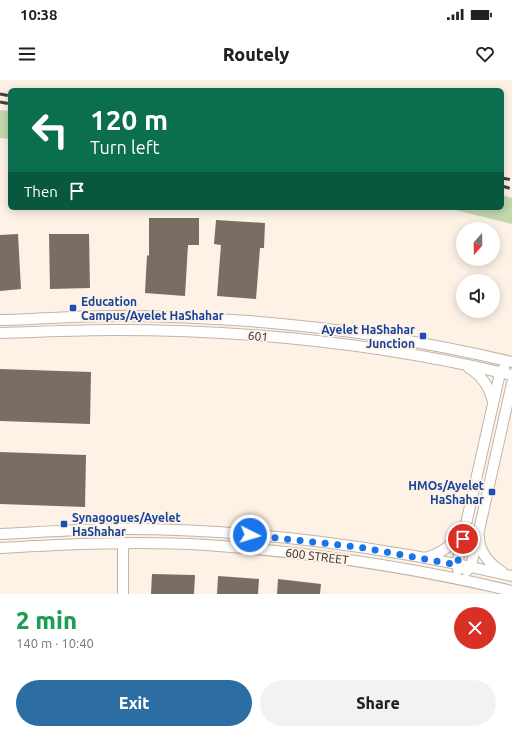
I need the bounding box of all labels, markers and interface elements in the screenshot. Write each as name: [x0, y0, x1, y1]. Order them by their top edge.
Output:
text: 10:38: [20, 6, 58, 23]
icon: menu: [16, 43, 38, 65]
icon: heart: [474, 43, 496, 65]
text: Routely: [223, 44, 289, 64]
icon: left: [24, 104, 76, 156]
text: 120 m: [90, 104, 168, 135]
text: Turn left: [90, 137, 160, 157]
icon: arrive: [66, 180, 88, 202]
text: Then: [24, 183, 58, 200]
north arrow: [456, 222, 500, 266]
map controls: [456, 222, 500, 318]
button: sound: [456, 274, 500, 318]
place label: Education Campus/Ayelet HaShahar: [81, 295, 224, 322]
marker: Education Campus/Ayelet HaShahar: [68, 303, 78, 313]
place label: Ayelet HaShahar Junction: [321, 323, 415, 350]
street label: 601: [247, 329, 269, 343]
marker: Ayelet HaShahar Junction: [418, 331, 428, 341]
place label: HMOs/Ayelet HaShahar: [408, 479, 484, 506]
marker: HMOs/Ayelet HaShahar: [487, 487, 497, 497]
place label: Synagogues/Ayelet HaShahar: [72, 511, 181, 538]
position arrow: [229, 514, 271, 556]
marker: Synagogues/Ayelet HaShahar: [59, 519, 69, 529]
pin: [446, 522, 480, 556]
icon: arrive: [452, 528, 474, 550]
street label: 600 STREET: [285, 546, 350, 566]
text: 2 min: [16, 607, 77, 634]
button: close: [454, 607, 496, 649]
text: 140 m · 10:40: [16, 636, 94, 650]
button: Exit: [16, 680, 252, 726]
button: Share: [260, 680, 496, 726]

